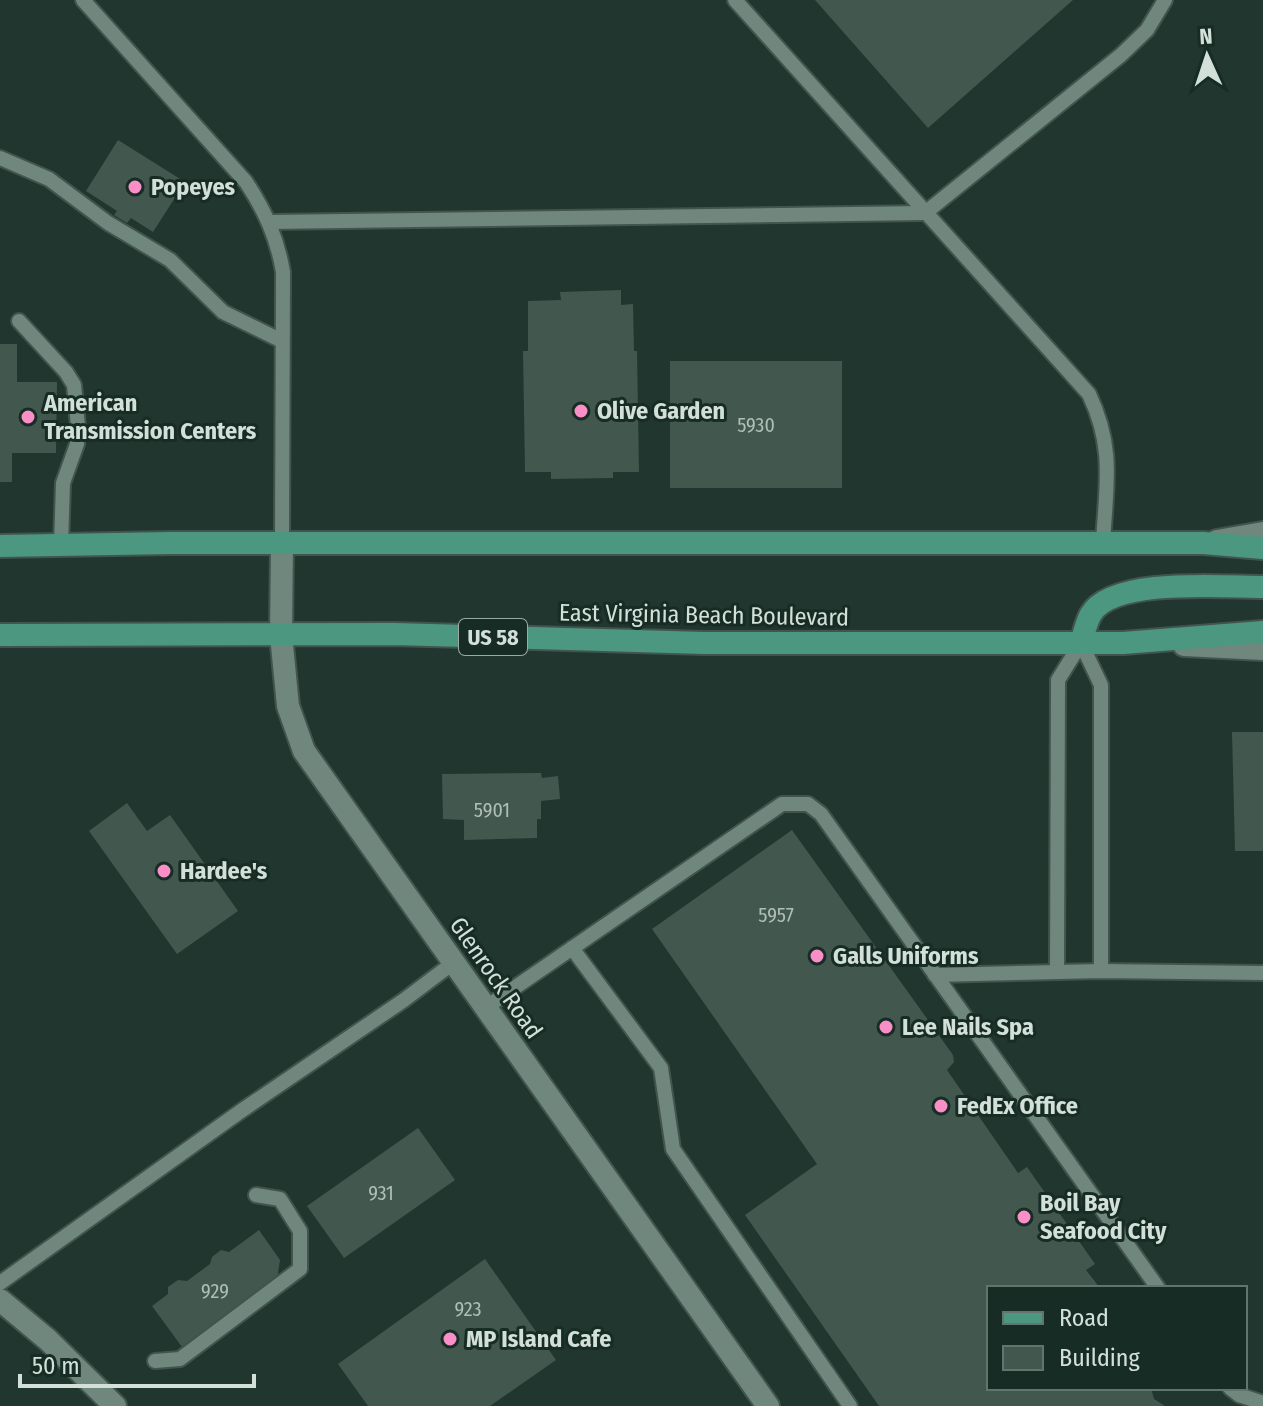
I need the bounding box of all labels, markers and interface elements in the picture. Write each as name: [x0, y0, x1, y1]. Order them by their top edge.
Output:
north arrow: [1167, 16, 1247, 96]
text: N: [1199, 23, 1213, 50]
place label: Popeyes: [151, 173, 236, 201]
marker: Popeyes: [126, 178, 144, 196]
place label: American Transmission Centers: [43, 389, 257, 445]
place label: Olive Garden: [597, 397, 725, 425]
marker: Olive Garden: [572, 402, 590, 420]
marker: American Transmission Centers: [19, 408, 37, 426]
house number: 5930: [737, 413, 775, 437]
street label: East Virginia Beach Boulevard: [559, 598, 849, 632]
road number: US 58: [459, 619, 527, 655]
house number: 5901: [474, 798, 510, 822]
place label: Hardee's: [180, 857, 268, 885]
marker: Hardee's: [155, 862, 173, 880]
house number: 5957: [758, 903, 794, 927]
street label: Glenrock Road: [444, 912, 548, 1044]
place label: Galls Uniforms: [833, 942, 979, 970]
marker: Galls Uniforms: [808, 947, 826, 965]
place label: Lee Nails Spa: [902, 1013, 1034, 1041]
marker: Lee Nails Spa: [877, 1018, 895, 1036]
place label: FedEx Office: [957, 1092, 1078, 1120]
marker: FedEx Office: [932, 1097, 950, 1115]
house number: 931: [368, 1181, 394, 1205]
place label: Boil Bay Seafood City: [1040, 1189, 1167, 1245]
marker: Boil Bay Seafood City: [1015, 1208, 1033, 1226]
house number: 929: [201, 1279, 229, 1303]
legend: [987, 1286, 1247, 1390]
house number: 923: [454, 1297, 482, 1321]
text: Road: [1059, 1304, 1109, 1332]
place label: MP Island Cafe: [466, 1325, 611, 1353]
marker: MP Island Cafe: [441, 1330, 459, 1348]
scale bar: [20, 1338, 254, 1388]
text: Building: [1059, 1344, 1141, 1372]
text: 50 m: [32, 1352, 80, 1380]

